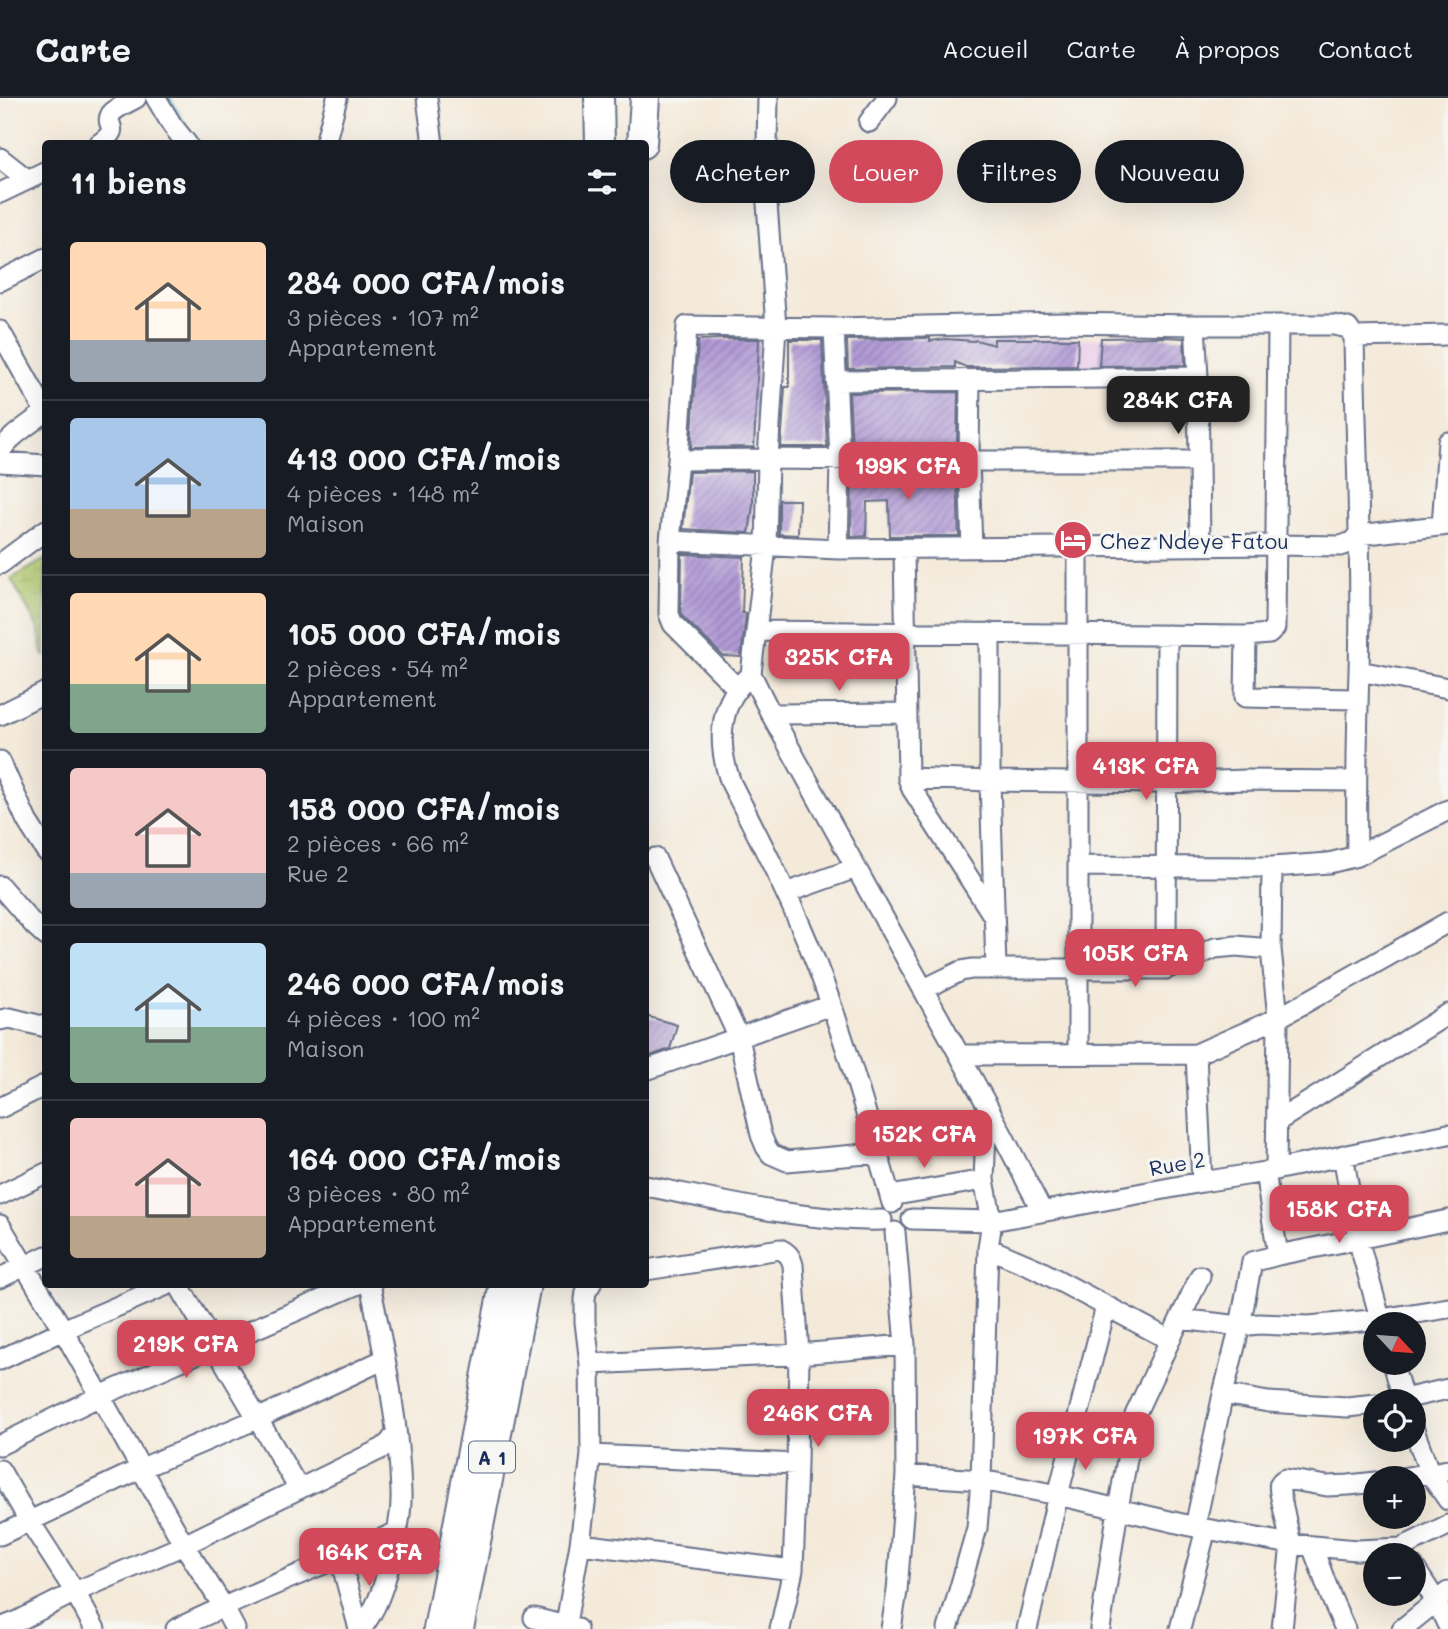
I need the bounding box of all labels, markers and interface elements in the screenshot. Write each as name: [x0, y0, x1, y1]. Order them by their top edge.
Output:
text: Carte: [35, 27, 131, 70]
text: Accueil: [942, 33, 1028, 64]
text: Carte: [1066, 33, 1136, 64]
text: À propos: [1174, 33, 1280, 64]
text: Contact: [1318, 33, 1413, 64]
chip: Acheter: [670, 140, 815, 203]
chip: Louer: [829, 140, 943, 203]
chip: Filtres: [957, 140, 1081, 203]
chip: Nouveau: [1095, 140, 1244, 203]
text: 11 biens: [70, 162, 187, 202]
icon: filters: [583, 163, 621, 201]
text: 284 000 CFA/mois: [287, 262, 565, 302]
icon: home: [126, 270, 210, 354]
text: 3 pièces · 107 m²: [287, 302, 479, 332]
text: Appartement: [287, 332, 437, 362]
pin: 284K CFA: [1106, 376, 1250, 436]
text: 284K CFA: [1123, 384, 1233, 414]
text: 413 000 CFA/mois: [287, 438, 561, 478]
pin: 199K CFA: [836, 442, 980, 502]
icon: home: [126, 446, 210, 530]
text: 199K CFA: [855, 450, 961, 480]
text: 4 pièces · 148 m²: [287, 478, 479, 508]
text: Maison: [287, 508, 364, 538]
hotel icon: Chez Ndeye Fatou: [1052, 519, 1094, 561]
place label: Chez Ndeye Fatou: [1100, 527, 1289, 554]
text: 105 000 CFA/mois: [287, 613, 561, 653]
icon: home: [126, 621, 210, 705]
pin: 325K CFA: [767, 634, 911, 693]
text: 325K CFA: [784, 641, 894, 671]
text: 2 pièces · 54 m²: [287, 653, 468, 683]
text: Appartement: [287, 683, 437, 713]
pin: 413K CFA: [1074, 742, 1218, 802]
text: 413K CFA: [1092, 750, 1200, 780]
text: 158 000 CFA/mois: [287, 788, 560, 828]
icon: home: [126, 796, 210, 880]
text: 2 pièces · 66 m²: [287, 828, 469, 858]
text: Rue 2: [287, 858, 349, 888]
pin: 105K CFA: [1063, 930, 1207, 989]
text: 105K CFA: [1081, 937, 1189, 967]
text: 246 000 CFA/mois: [287, 963, 565, 1003]
icon: home: [126, 971, 210, 1055]
text: 4 pièces · 100 m²: [287, 1003, 480, 1033]
text: Maison: [287, 1033, 364, 1063]
pin: 152K CFA: [852, 1110, 996, 1170]
text: 152K CFA: [871, 1118, 977, 1148]
text: 164 000 CFA/mois: [287, 1138, 561, 1178]
street label: Rue 2: [1147, 1145, 1207, 1181]
icon: home: [126, 1146, 210, 1230]
text: 3 pièces · 80 m²: [287, 1178, 469, 1208]
pin: 158K CFA: [1267, 1186, 1411, 1245]
text: 158K CFA: [1286, 1193, 1392, 1223]
text: Appartement: [287, 1208, 437, 1238]
north arrow: [1363, 1312, 1426, 1376]
map controls: [1363, 1312, 1426, 1606]
pin: 219K CFA: [114, 1320, 258, 1380]
text: 219K CFA: [133, 1328, 239, 1358]
button: locate: [1363, 1389, 1426, 1452]
pin: 246K CFA: [746, 1390, 890, 1449]
text: 246K CFA: [763, 1397, 873, 1427]
pin: 197K CFA: [1013, 1412, 1157, 1472]
text: 197K CFA: [1032, 1420, 1138, 1450]
road number: A 1: [469, 1442, 515, 1472]
button: +: [1363, 1466, 1426, 1529]
pin: 164K CFA: [297, 1528, 441, 1588]
text: 164K CFA: [315, 1536, 423, 1566]
button: −: [1363, 1543, 1426, 1606]

